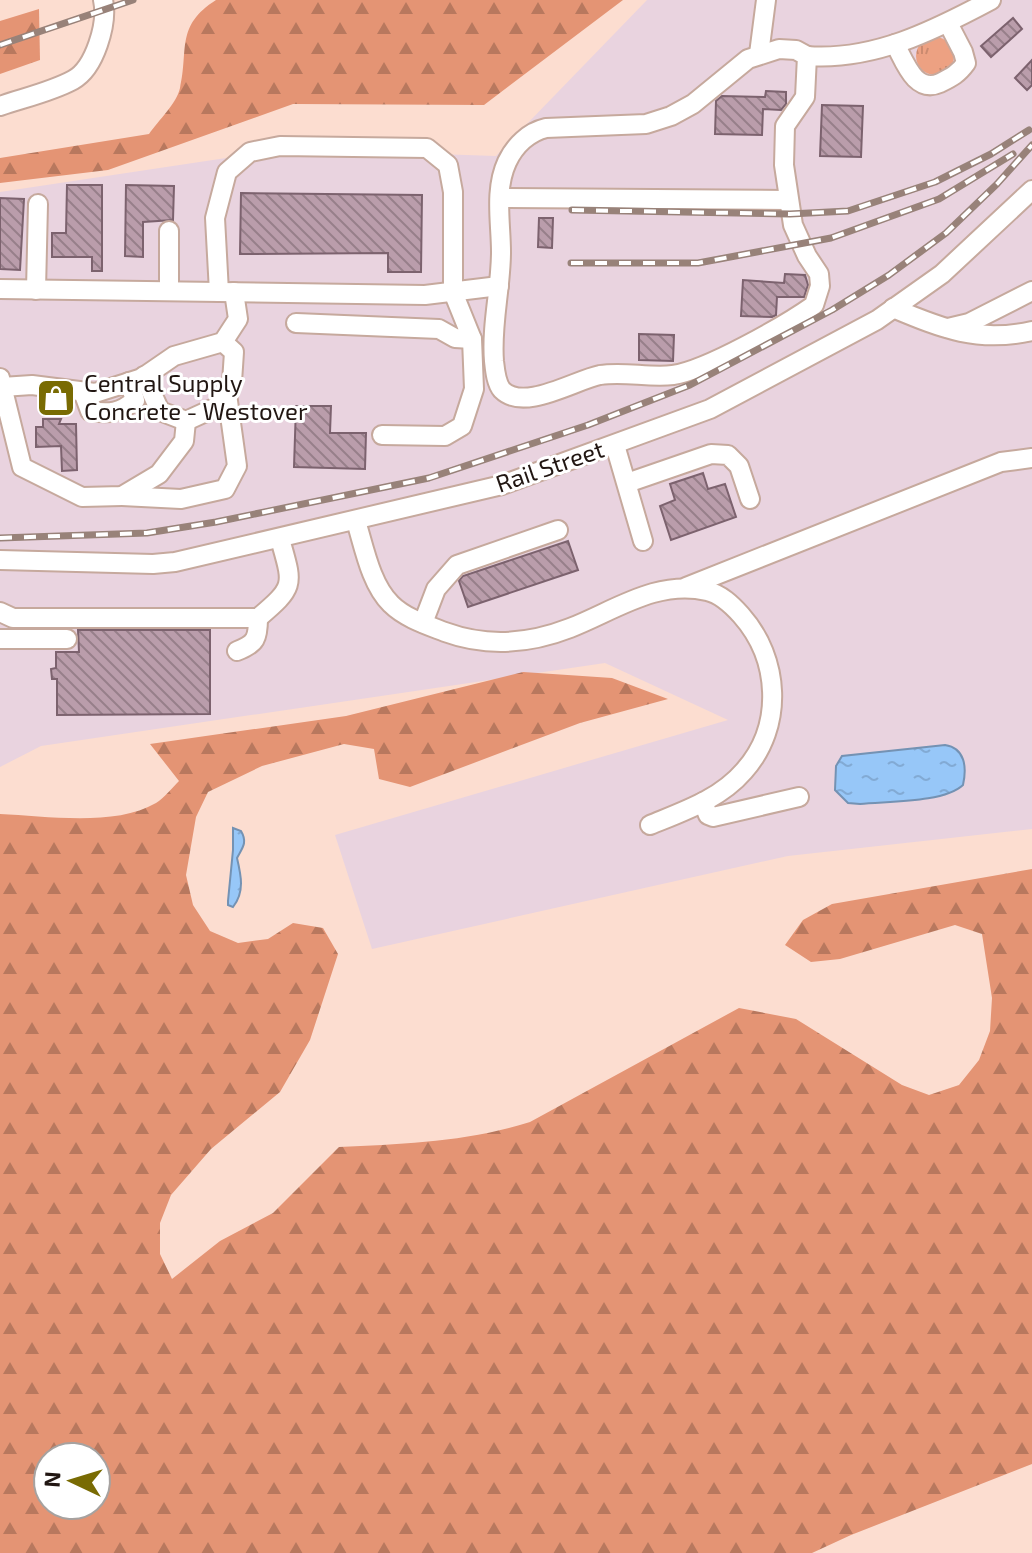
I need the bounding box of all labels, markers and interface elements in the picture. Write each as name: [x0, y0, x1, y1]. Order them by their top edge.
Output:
place label: Central Supply Concrete - Westover: [84, 368, 308, 425]
shop icon: Central Supply Concrete - Westover: [35, 377, 77, 419]
street label: Rail Street: [492, 434, 607, 498]
north arrow: [32, 1441, 112, 1521]
text: N: [38, 1471, 65, 1488]

